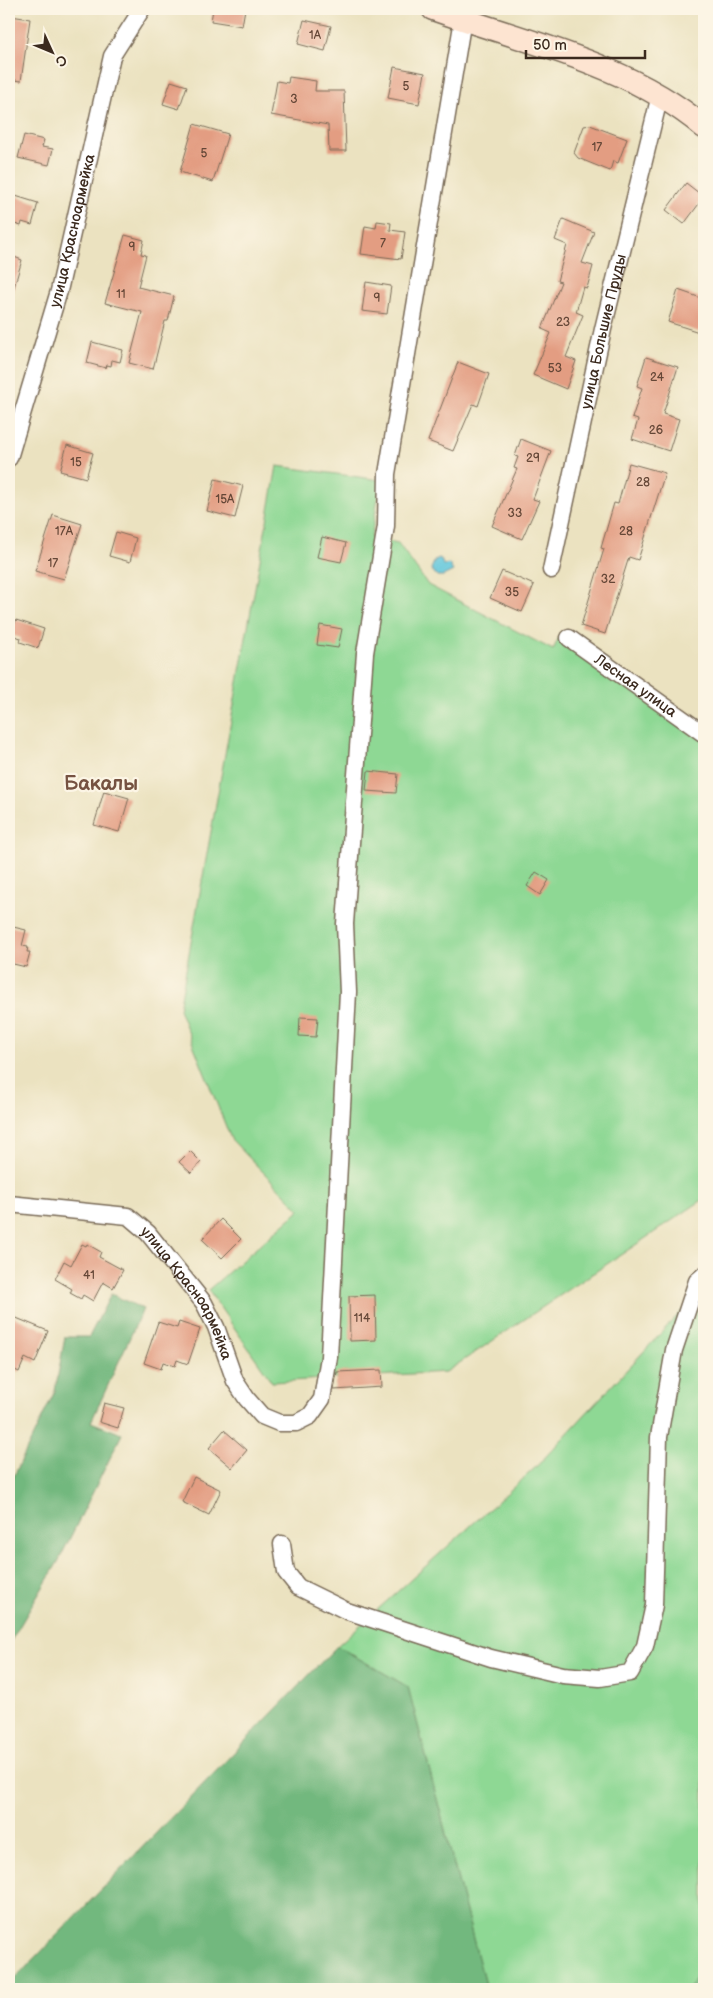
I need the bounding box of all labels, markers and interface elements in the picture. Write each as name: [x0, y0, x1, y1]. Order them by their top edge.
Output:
north arrow: [28, 28, 78, 78]
house number: 1А: [309, 28, 322, 43]
scale bar: [526, 28, 644, 60]
text: 50 m: [533, 36, 567, 55]
text: С: [51, 51, 70, 70]
house number: 5: [403, 79, 410, 94]
house number: 3: [290, 92, 298, 107]
house number: 17: [592, 140, 602, 155]
house number: 5: [201, 146, 208, 161]
street label: улица Красноармейка: [45, 152, 99, 310]
house number: 7: [380, 236, 386, 251]
house number: 9: [129, 240, 136, 255]
street label: улица Большие Пруды: [576, 252, 630, 411]
house number: 11: [116, 287, 126, 302]
house number: 9: [374, 291, 381, 306]
house number: 23: [556, 315, 570, 330]
house number: 53: [548, 361, 562, 376]
house number: 24: [650, 370, 665, 385]
house number: 26: [649, 423, 663, 438]
house number: 29: [526, 451, 540, 466]
house number: 15: [70, 455, 82, 470]
house number: 28: [636, 475, 650, 490]
house number: 15А: [216, 492, 235, 507]
house number: 33: [508, 506, 522, 521]
house number: 17А: [55, 524, 74, 539]
house number: 28: [619, 524, 633, 539]
house number: 17: [48, 556, 58, 571]
house number: 32: [601, 572, 615, 587]
house number: 35: [505, 585, 519, 600]
street label: Лесная улица: [590, 649, 681, 721]
district label: Бакалы: [64, 772, 138, 796]
street label: улица Красноармейка: [137, 1222, 236, 1363]
house number: 41: [83, 1268, 95, 1283]
house number: 114: [354, 1311, 371, 1326]

